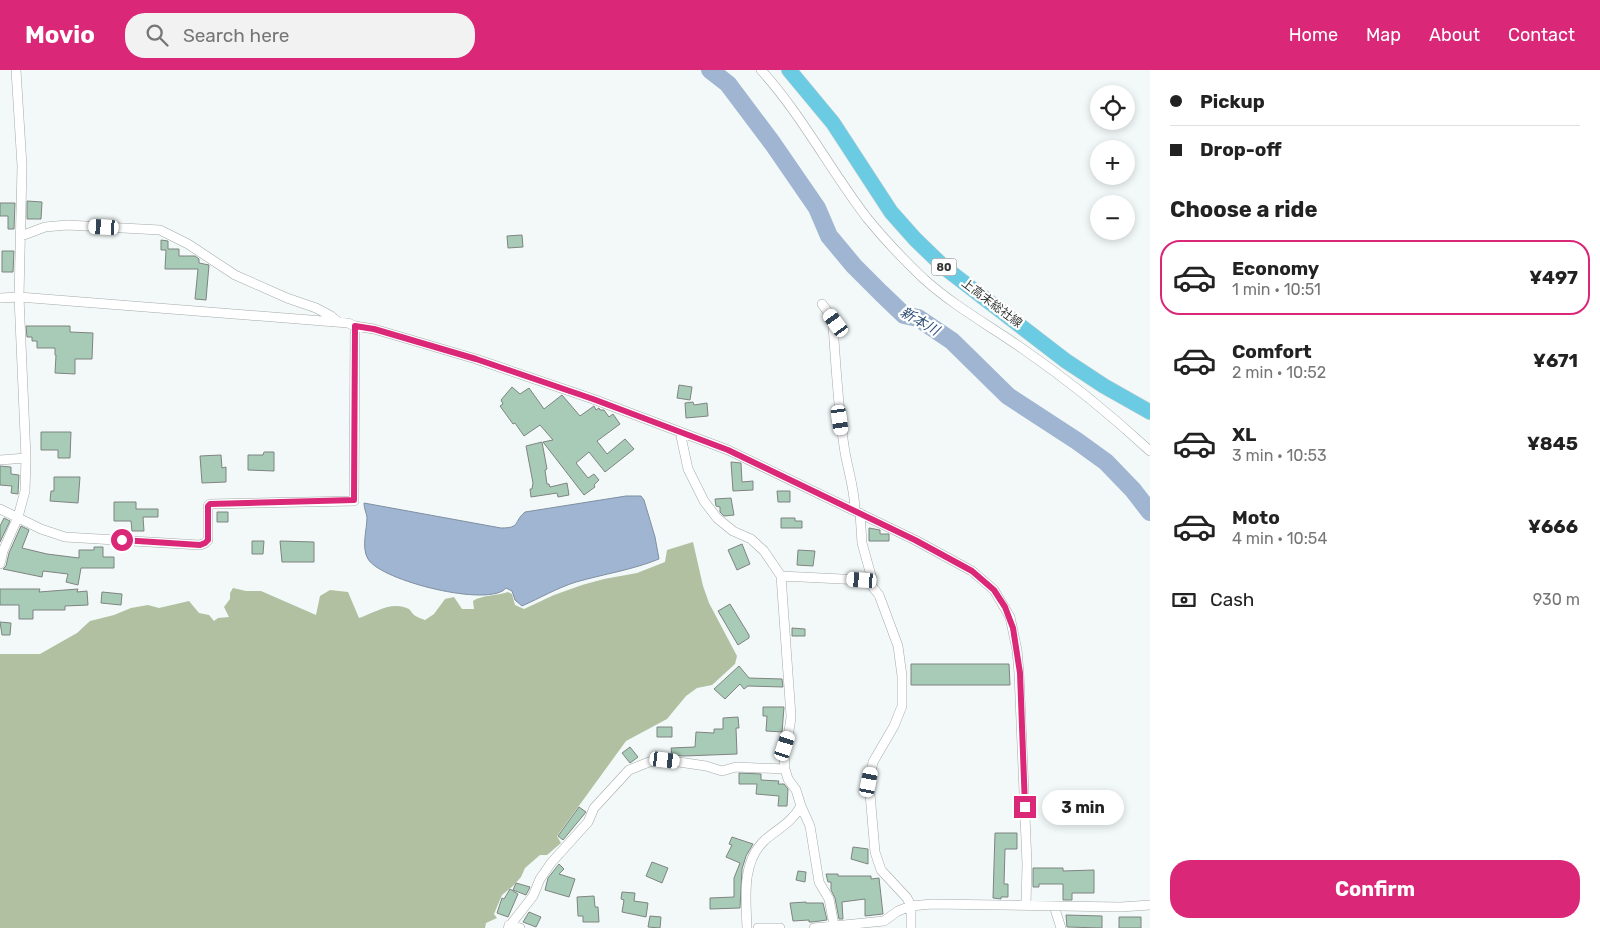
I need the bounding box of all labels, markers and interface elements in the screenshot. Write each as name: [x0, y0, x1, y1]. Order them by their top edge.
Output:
search box: [125, 13, 475, 58]
text: Movio: [25, 21, 95, 49]
icon: search: [143, 21, 171, 49]
text: Search here: [183, 24, 289, 47]
text: Home: [1289, 24, 1338, 46]
text: Map: [1366, 24, 1401, 46]
text: About: [1429, 24, 1480, 46]
text: Contact: [1508, 24, 1575, 46]
map controls: [1090, 85, 1135, 240]
button: locate: [1090, 85, 1135, 130]
text: Pickup: [1200, 90, 1265, 113]
text: Drop-off: [1200, 138, 1282, 161]
button: +: [1090, 140, 1135, 185]
button: −: [1090, 195, 1135, 240]
text: Choose a ride: [1170, 196, 1317, 223]
car: [88, 219, 119, 235]
icon: car: [1172, 255, 1217, 300]
text: Economy: [1232, 257, 1319, 280]
road number: 80: [932, 258, 956, 276]
text: ¥497: [1529, 266, 1578, 289]
street label: 上高末総社線: [959, 276, 1025, 330]
text: 1 min · 10:51: [1232, 280, 1321, 299]
water label: 新本川: [897, 304, 944, 340]
car: [821, 306, 850, 340]
icon: car: [1172, 338, 1217, 383]
text: Comfort: [1232, 340, 1312, 363]
text: ¥671: [1533, 349, 1578, 372]
text: 2 min · 10:52: [1232, 363, 1326, 382]
car: [830, 404, 849, 436]
icon: car: [1172, 421, 1217, 466]
text: XL: [1232, 423, 1256, 446]
text: ¥845: [1527, 432, 1578, 455]
text: 3 min · 10:53: [1232, 446, 1327, 465]
icon: car: [1172, 504, 1217, 549]
text: Moto: [1232, 506, 1280, 529]
text: ¥666: [1528, 515, 1578, 538]
route start: [111, 529, 133, 551]
text: 4 min · 10:54: [1232, 529, 1327, 548]
car: [846, 571, 877, 589]
icon: cash: [1170, 586, 1198, 614]
text: Cash: [1210, 588, 1254, 611]
text: 930 m: [1533, 590, 1580, 609]
car: [773, 729, 796, 763]
car: [649, 751, 680, 769]
car: [858, 766, 879, 798]
callout: 3 min: [1042, 790, 1125, 824]
route end: [1014, 796, 1036, 818]
text: 3 min: [1061, 798, 1105, 817]
button: Confirm: [1170, 860, 1580, 918]

